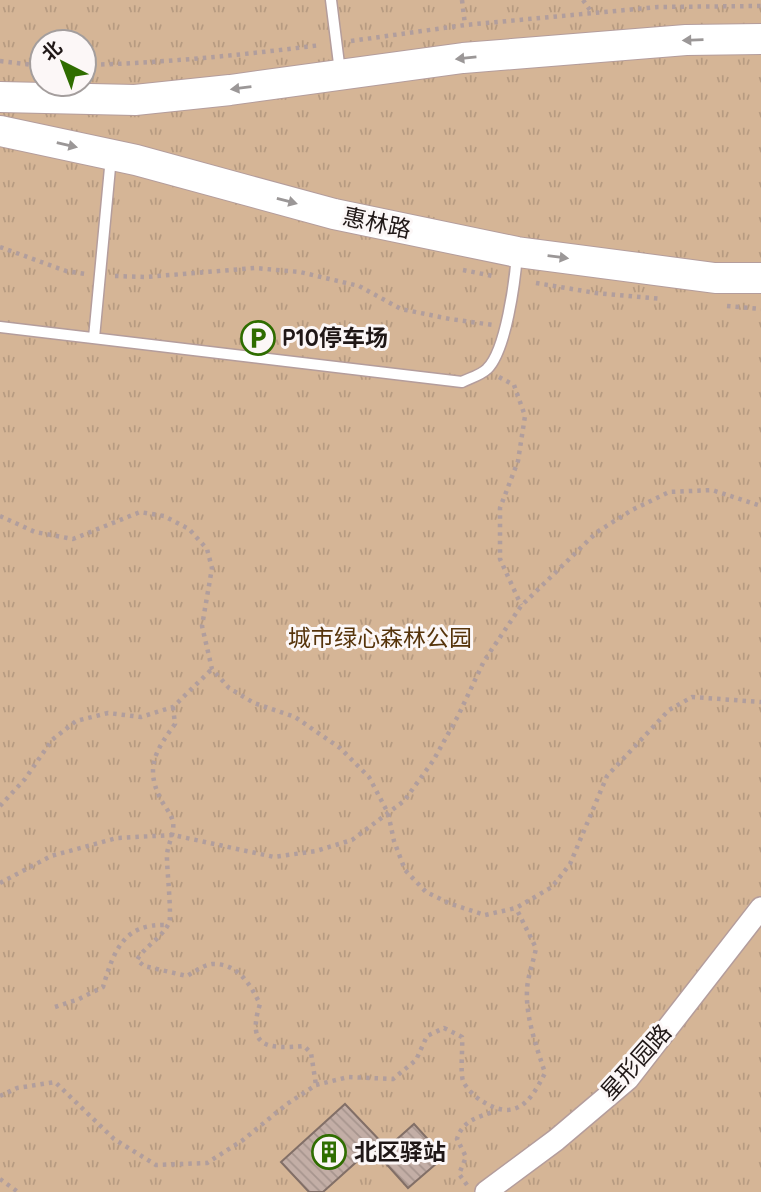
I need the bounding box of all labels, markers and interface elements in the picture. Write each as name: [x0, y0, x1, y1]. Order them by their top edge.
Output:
north arrow: [28, 28, 98, 98]
text: 北: [37, 35, 67, 66]
one-way arrow: [682, 35, 704, 46]
one-way arrow: [455, 53, 477, 64]
one-way arrow: [229, 83, 251, 94]
one-way arrow: [56, 139, 78, 150]
one-way arrow: [276, 196, 298, 207]
street label: 惠林路: [340, 201, 414, 244]
one-way arrow: [547, 252, 569, 263]
parking icon: P10停车场: [239, 319, 277, 357]
place label: P10停车场: [282, 323, 388, 352]
park label: 城市绿心森林公园: [288, 623, 472, 652]
street label: 星形园路: [594, 1018, 677, 1106]
building icon: 北区驿站: [310, 1133, 348, 1171]
place label: 北区驿站: [354, 1137, 446, 1166]

